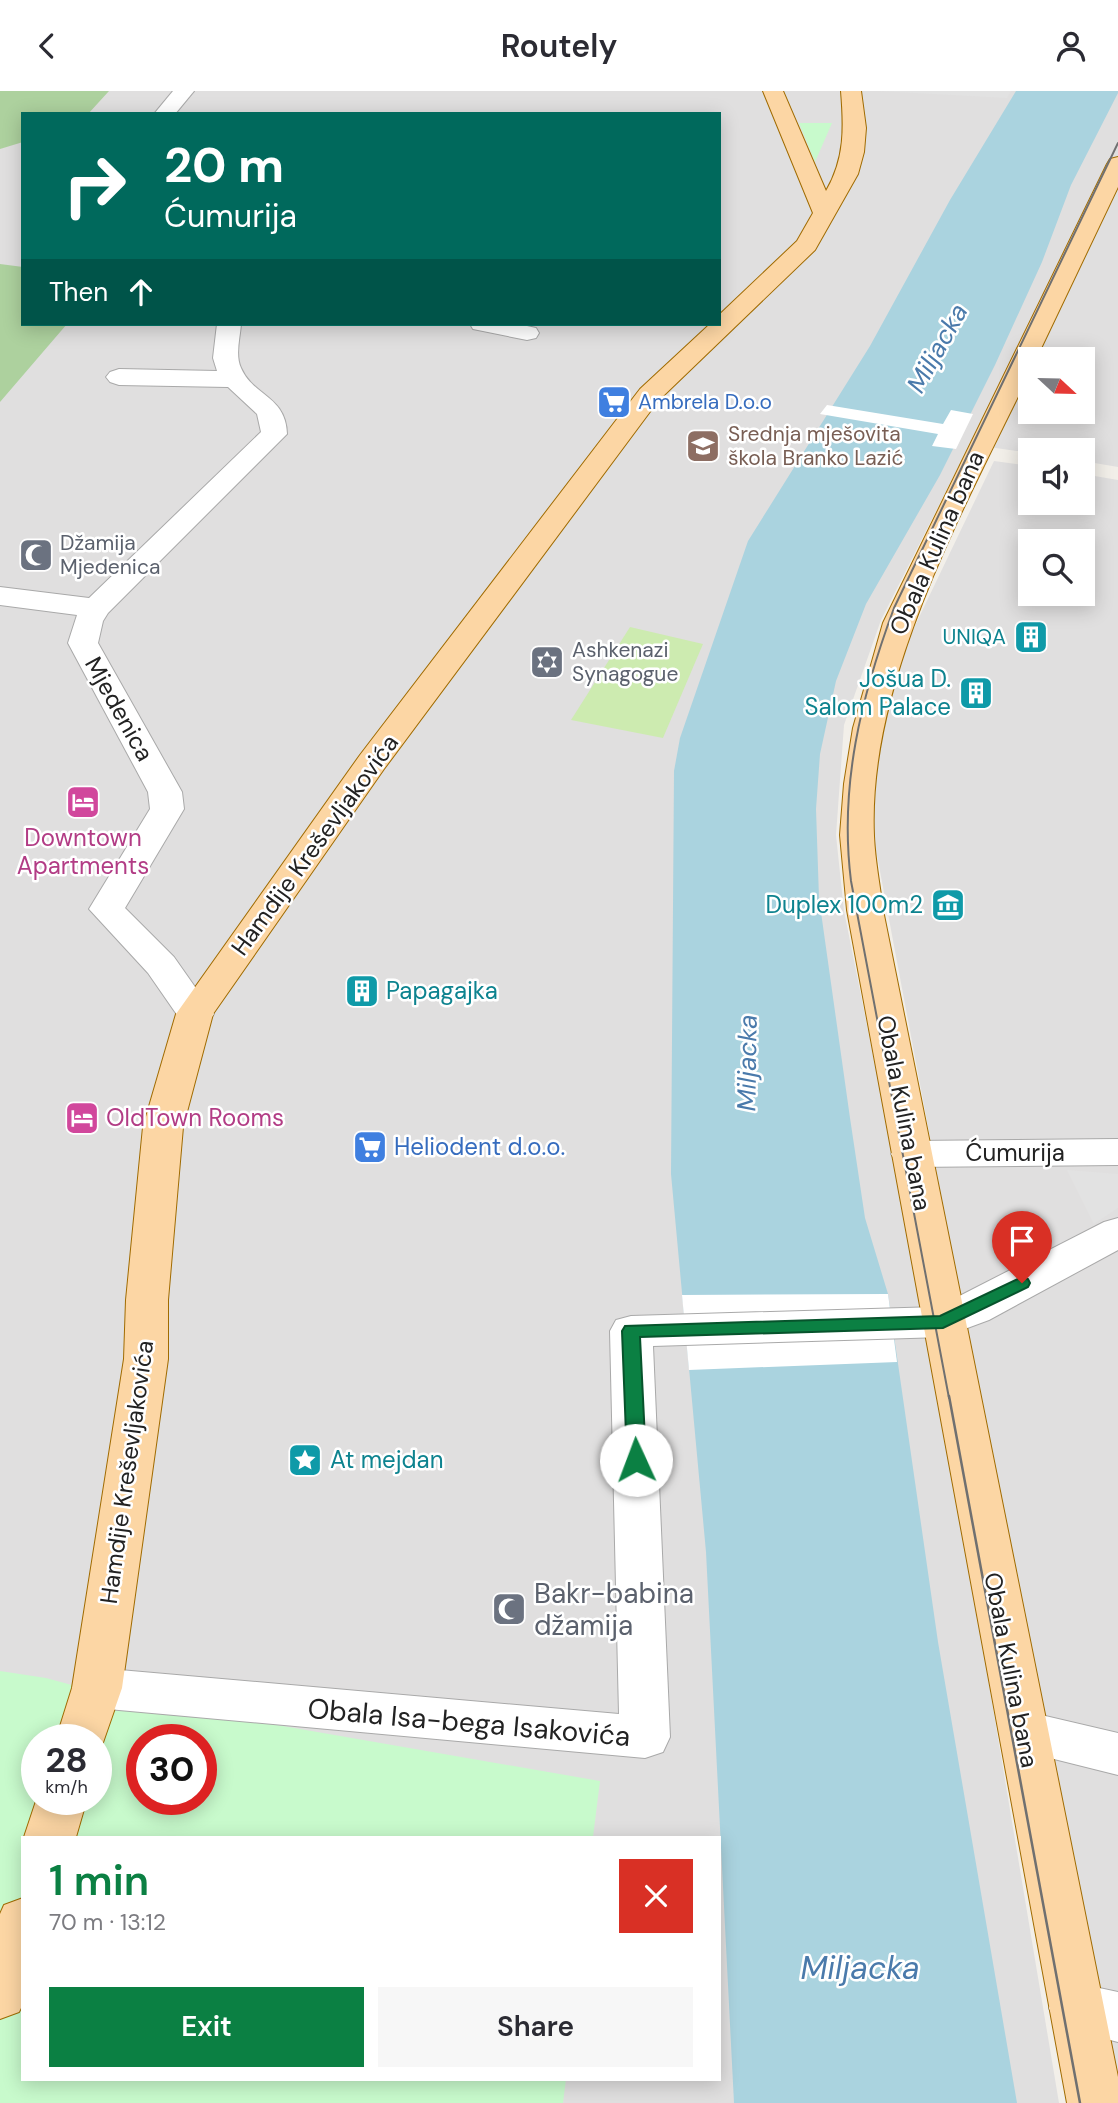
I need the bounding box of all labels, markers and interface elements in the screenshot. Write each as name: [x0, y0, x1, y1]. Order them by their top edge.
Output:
text: Routely: [501, 25, 617, 67]
icon: back: [28, 27, 66, 65]
icon: person: [1052, 27, 1090, 65]
text: 20 m: [164, 133, 284, 197]
icon: right: [49, 140, 140, 231]
text: Ćumurija: [164, 195, 297, 237]
icon: ahead: [122, 273, 160, 311]
text: Then: [49, 275, 108, 309]
water label: Miljacka: [899, 297, 975, 399]
north arrow: [1018, 347, 1096, 423]
map controls: [1018, 347, 1095, 606]
supermarket icon: Ambrela D.o.o: [595, 383, 633, 421]
place label: Ambrela D.o.o: [638, 388, 772, 416]
place label: Srednja mješovita škola Branko Lazić: [728, 420, 903, 472]
school or university icon: Srednja mješovita škola Branko Lazić: [684, 427, 722, 465]
button: sound: [1018, 438, 1095, 515]
street label: Obala Kulina bana: [882, 446, 991, 640]
place label: Džamija Mjedenica: [60, 529, 160, 581]
button: search: [1018, 529, 1095, 606]
mosque icon: Džamija Mjedenica: [17, 536, 55, 574]
building icon: UNIQA: [1012, 618, 1050, 656]
place label: UNIQA: [943, 623, 1006, 651]
place label: Ashkenazi Synagogue: [572, 636, 678, 688]
synagogue icon: Ashkenazi Synagogue: [528, 643, 566, 681]
street label: Mjedenica: [78, 651, 161, 766]
place label: Jošua D. Salom Palace: [804, 663, 951, 722]
building icon: Jošua D. Salom Palace: [957, 674, 995, 712]
street label: Hamdije Kreševljakovića: [224, 728, 405, 961]
hotel icon: Downtown Apartments: [64, 783, 102, 821]
place label: Downtown Apartments: [17, 822, 149, 881]
museum icon: Duplex 100m2: [929, 886, 967, 924]
place label: Duplex 100m2: [765, 889, 923, 920]
building icon: Papagajka: [343, 972, 381, 1010]
place label: Papagajka: [386, 975, 498, 1006]
street label: Obala Kulina bana: [870, 1013, 939, 1213]
water label: Miljacka: [729, 1014, 765, 1112]
hotel icon: OldTown Rooms: [63, 1099, 101, 1137]
place label: OldTown Rooms: [106, 1102, 284, 1133]
supermarket icon: Heliodent d.o.o.: [351, 1128, 389, 1166]
place label: Heliodent d.o.o.: [394, 1131, 565, 1162]
street label: Ćumurija: [965, 1137, 1065, 1168]
pin: [992, 1211, 1052, 1283]
icon: arrive: [1003, 1222, 1041, 1260]
street label: Hamdije Kreševljakovića: [93, 1338, 160, 1606]
position arrow: [599, 1423, 673, 1497]
place icon: At mejdan: [286, 1441, 324, 1479]
place label: At mejdan: [330, 1444, 443, 1475]
street label: Obala Kulina bana: [977, 1570, 1046, 1770]
place label: Bakr-babina džamija: [534, 1575, 694, 1644]
mosque icon: Bakr-babina džamija: [490, 1590, 528, 1628]
street label: Obala Isa-bega Isakovića: [306, 1690, 632, 1755]
speed limit sign: 30: [126, 1724, 217, 1815]
text: 28: [45, 1737, 88, 1783]
text: km/h: [45, 1775, 88, 1799]
text: 1 min: [49, 1853, 149, 1908]
button: close: [619, 1859, 693, 1933]
text: 70 m · 13:12: [49, 1907, 166, 1937]
water label: Miljacka: [800, 1947, 920, 1989]
button: Exit: [49, 1987, 364, 2067]
button: Share: [378, 1987, 693, 2067]

